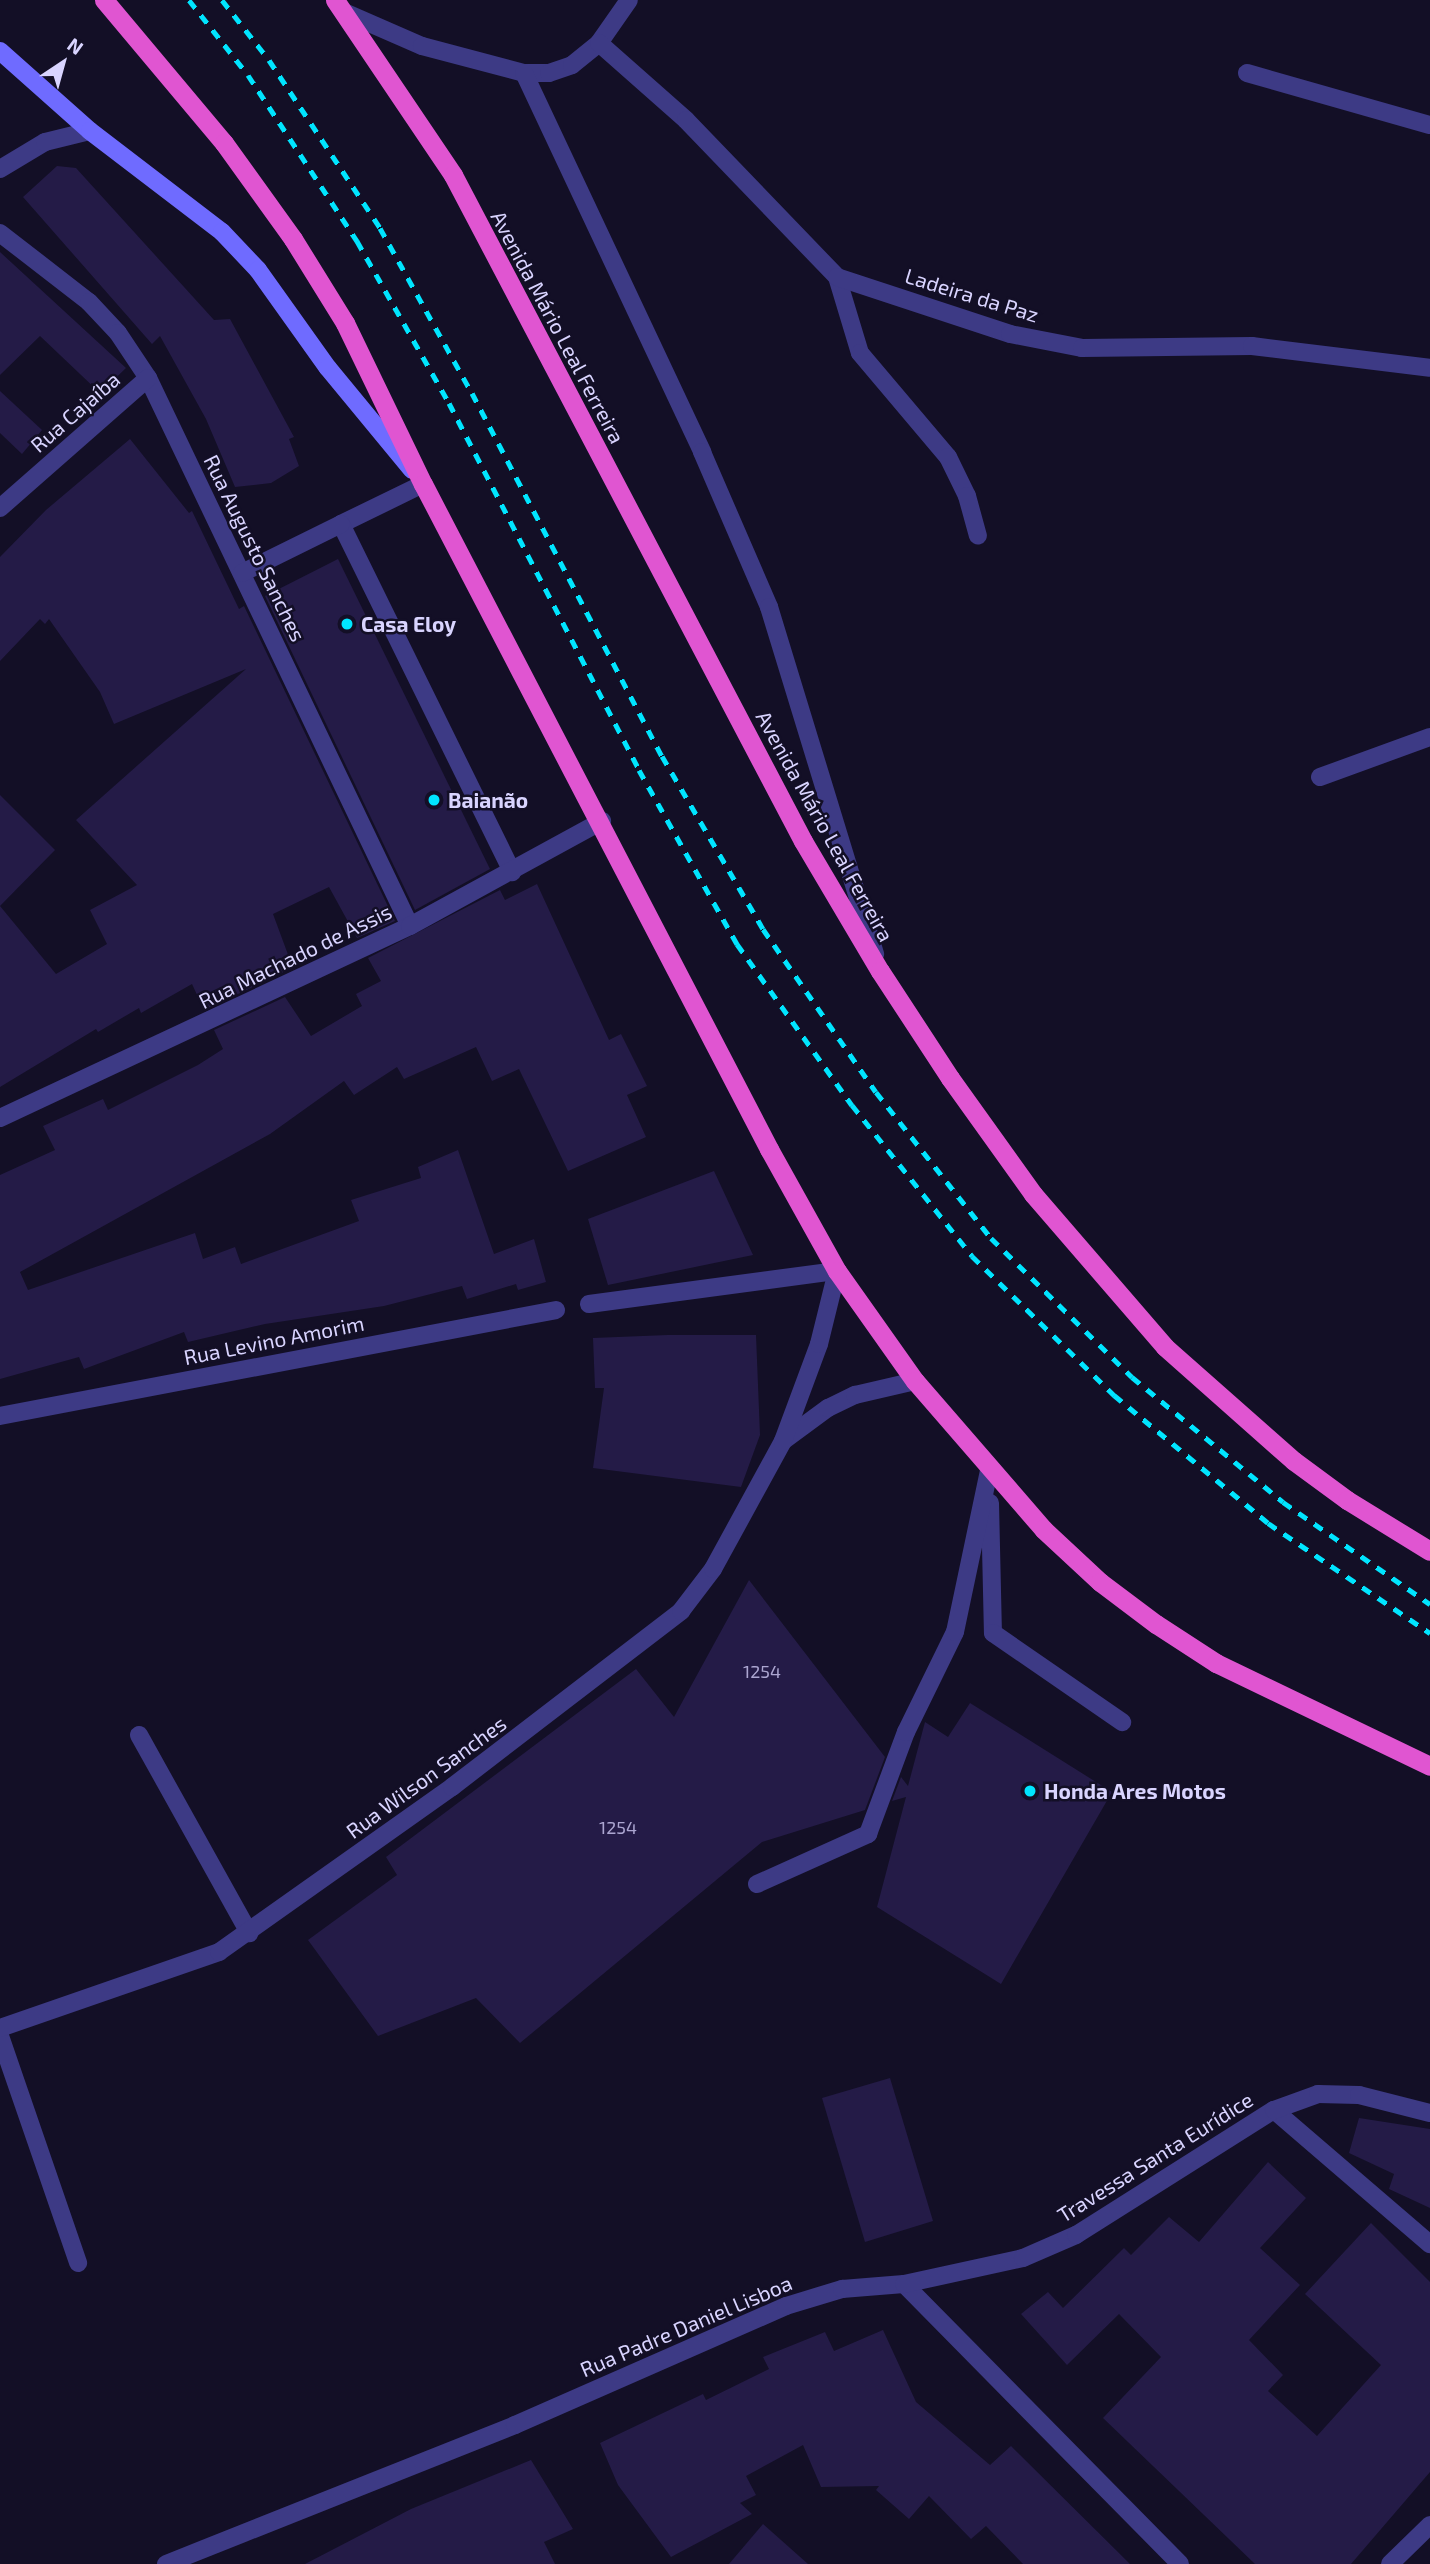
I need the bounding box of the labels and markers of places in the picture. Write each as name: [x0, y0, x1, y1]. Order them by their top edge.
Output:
place label: Casa Eloy: [361, 611, 456, 637]
marker: Casa Eloy: [339, 616, 355, 632]
place label: Baianão: [448, 787, 528, 813]
marker: Baianão: [426, 792, 442, 808]
place label: Honda Ares Motos: [1044, 1778, 1226, 1804]
marker: Honda Ares Motos: [1022, 1783, 1038, 1799]

